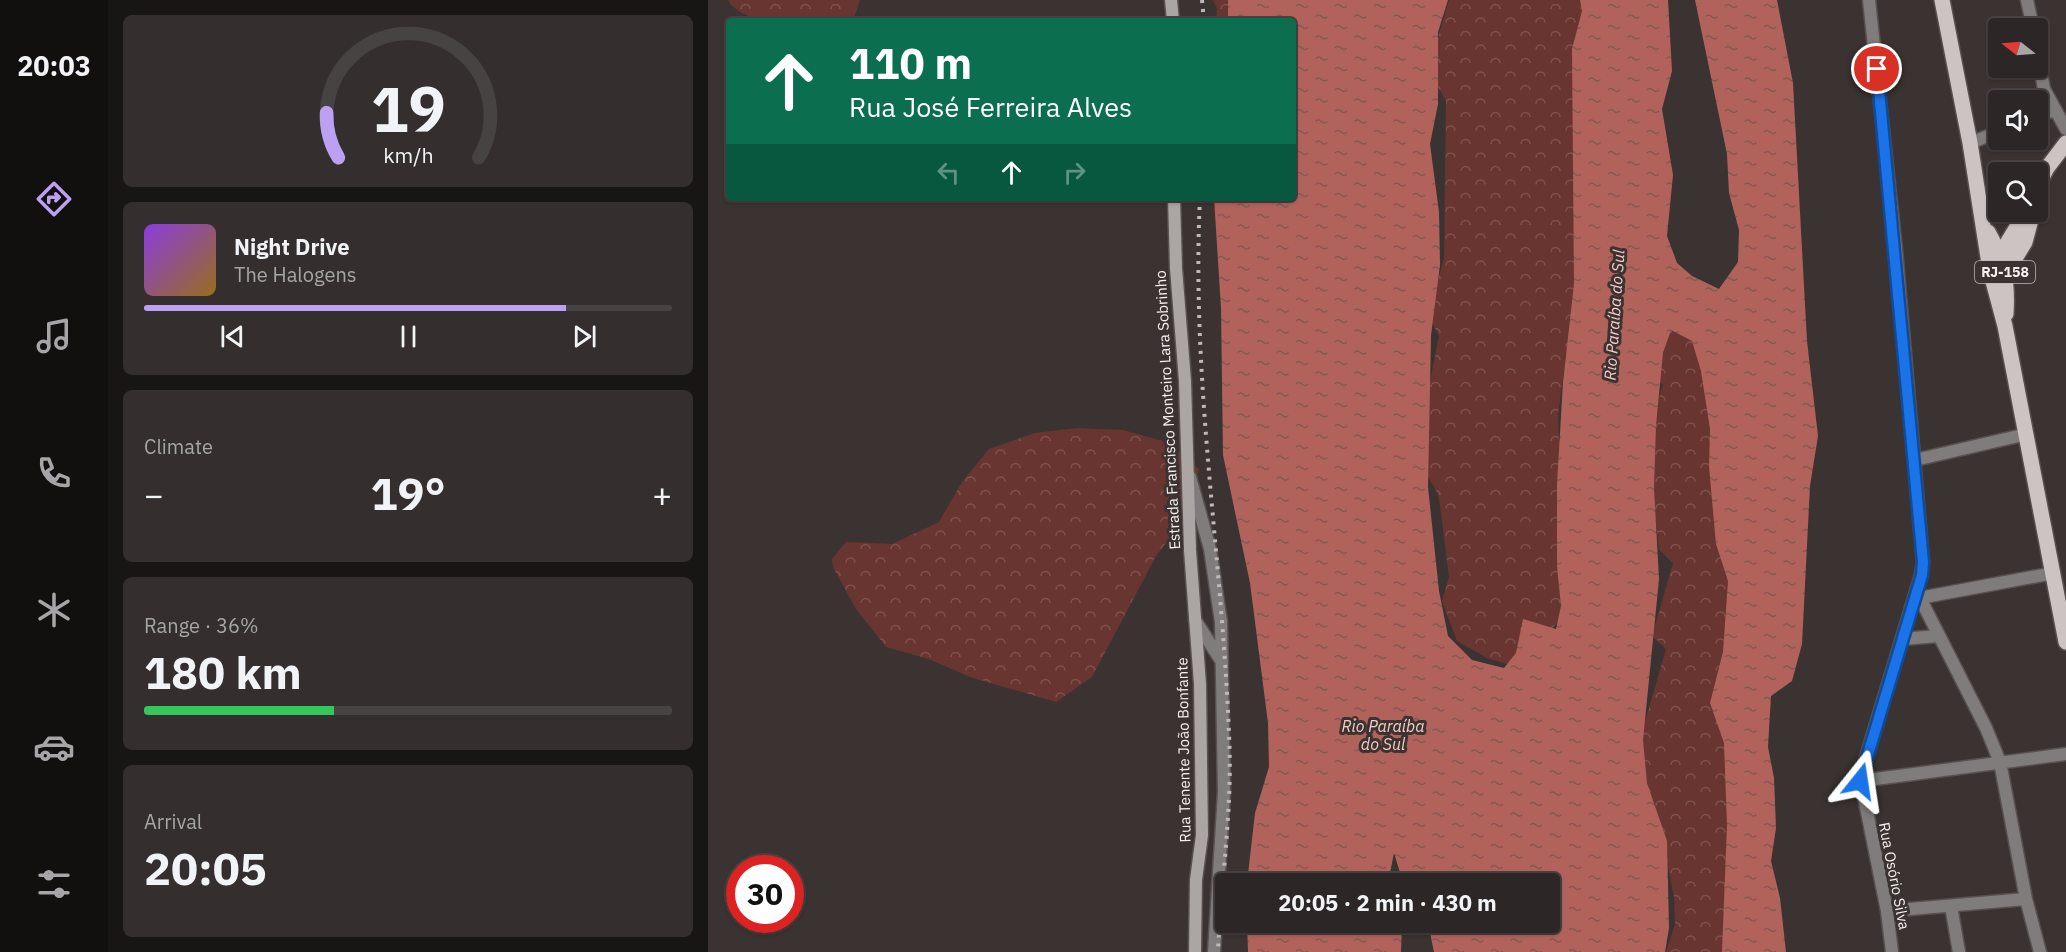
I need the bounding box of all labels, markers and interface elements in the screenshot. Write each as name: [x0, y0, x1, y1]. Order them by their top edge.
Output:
north arrow: [1988, 18, 2048, 78]
map controls: [1988, 18, 2048, 222]
text: 110 m: [849, 36, 972, 91]
icon: ahead: [750, 42, 828, 120]
pin: [1851, 43, 1902, 94]
text: 20:03: [17, 48, 91, 83]
icon: arrive: [1860, 52, 1893, 85]
text: 19: [371, 68, 445, 149]
text: Rua José Ferreira Alves: [849, 89, 1132, 124]
button: sound: [1988, 90, 2048, 150]
text: km/h: [383, 142, 433, 170]
icon: left: [932, 156, 965, 189]
icon: ahead: [995, 156, 1028, 189]
icon: right: [1058, 156, 1091, 189]
button: search: [1988, 162, 2048, 222]
icon: directions: [33, 178, 75, 220]
text: Night Drive: [234, 232, 350, 261]
water label: Rio Paraíba do Sul: [1599, 248, 1629, 381]
text: The Halogens: [234, 261, 356, 288]
road number: RJ-158: [1975, 261, 2035, 283]
street label: Estrada Francisco Monteiro Lara Sobrinho: [1151, 270, 1184, 550]
icon: music: [33, 315, 75, 357]
icon: previous: [216, 320, 249, 353]
icon: pause: [392, 320, 425, 353]
icon: next: [568, 320, 601, 353]
text: Climate: [144, 433, 213, 460]
icon: phone: [33, 452, 75, 494]
text: 19°: [370, 464, 446, 522]
text: −: [144, 473, 164, 516]
text: +: [652, 473, 672, 516]
icon: climate: [33, 589, 75, 631]
text: Range · 36%: [144, 612, 259, 639]
text: 180 km: [144, 643, 302, 701]
street label: Rua Tenente João Bonfante: [1172, 657, 1195, 843]
water label: Rio Paraíba do Sul: [1342, 716, 1425, 754]
icon: car: [33, 726, 75, 768]
position arrow: [1828, 749, 1892, 813]
text: Arrival: [144, 808, 202, 835]
street label: Rua Osório Silva: [1875, 821, 1914, 931]
text: 20:05: [144, 839, 267, 897]
speed limit sign: 30: [726, 855, 804, 933]
icon: filters: [33, 863, 75, 905]
text: 20:05 · 2 min · 430 m: [1278, 888, 1497, 917]

